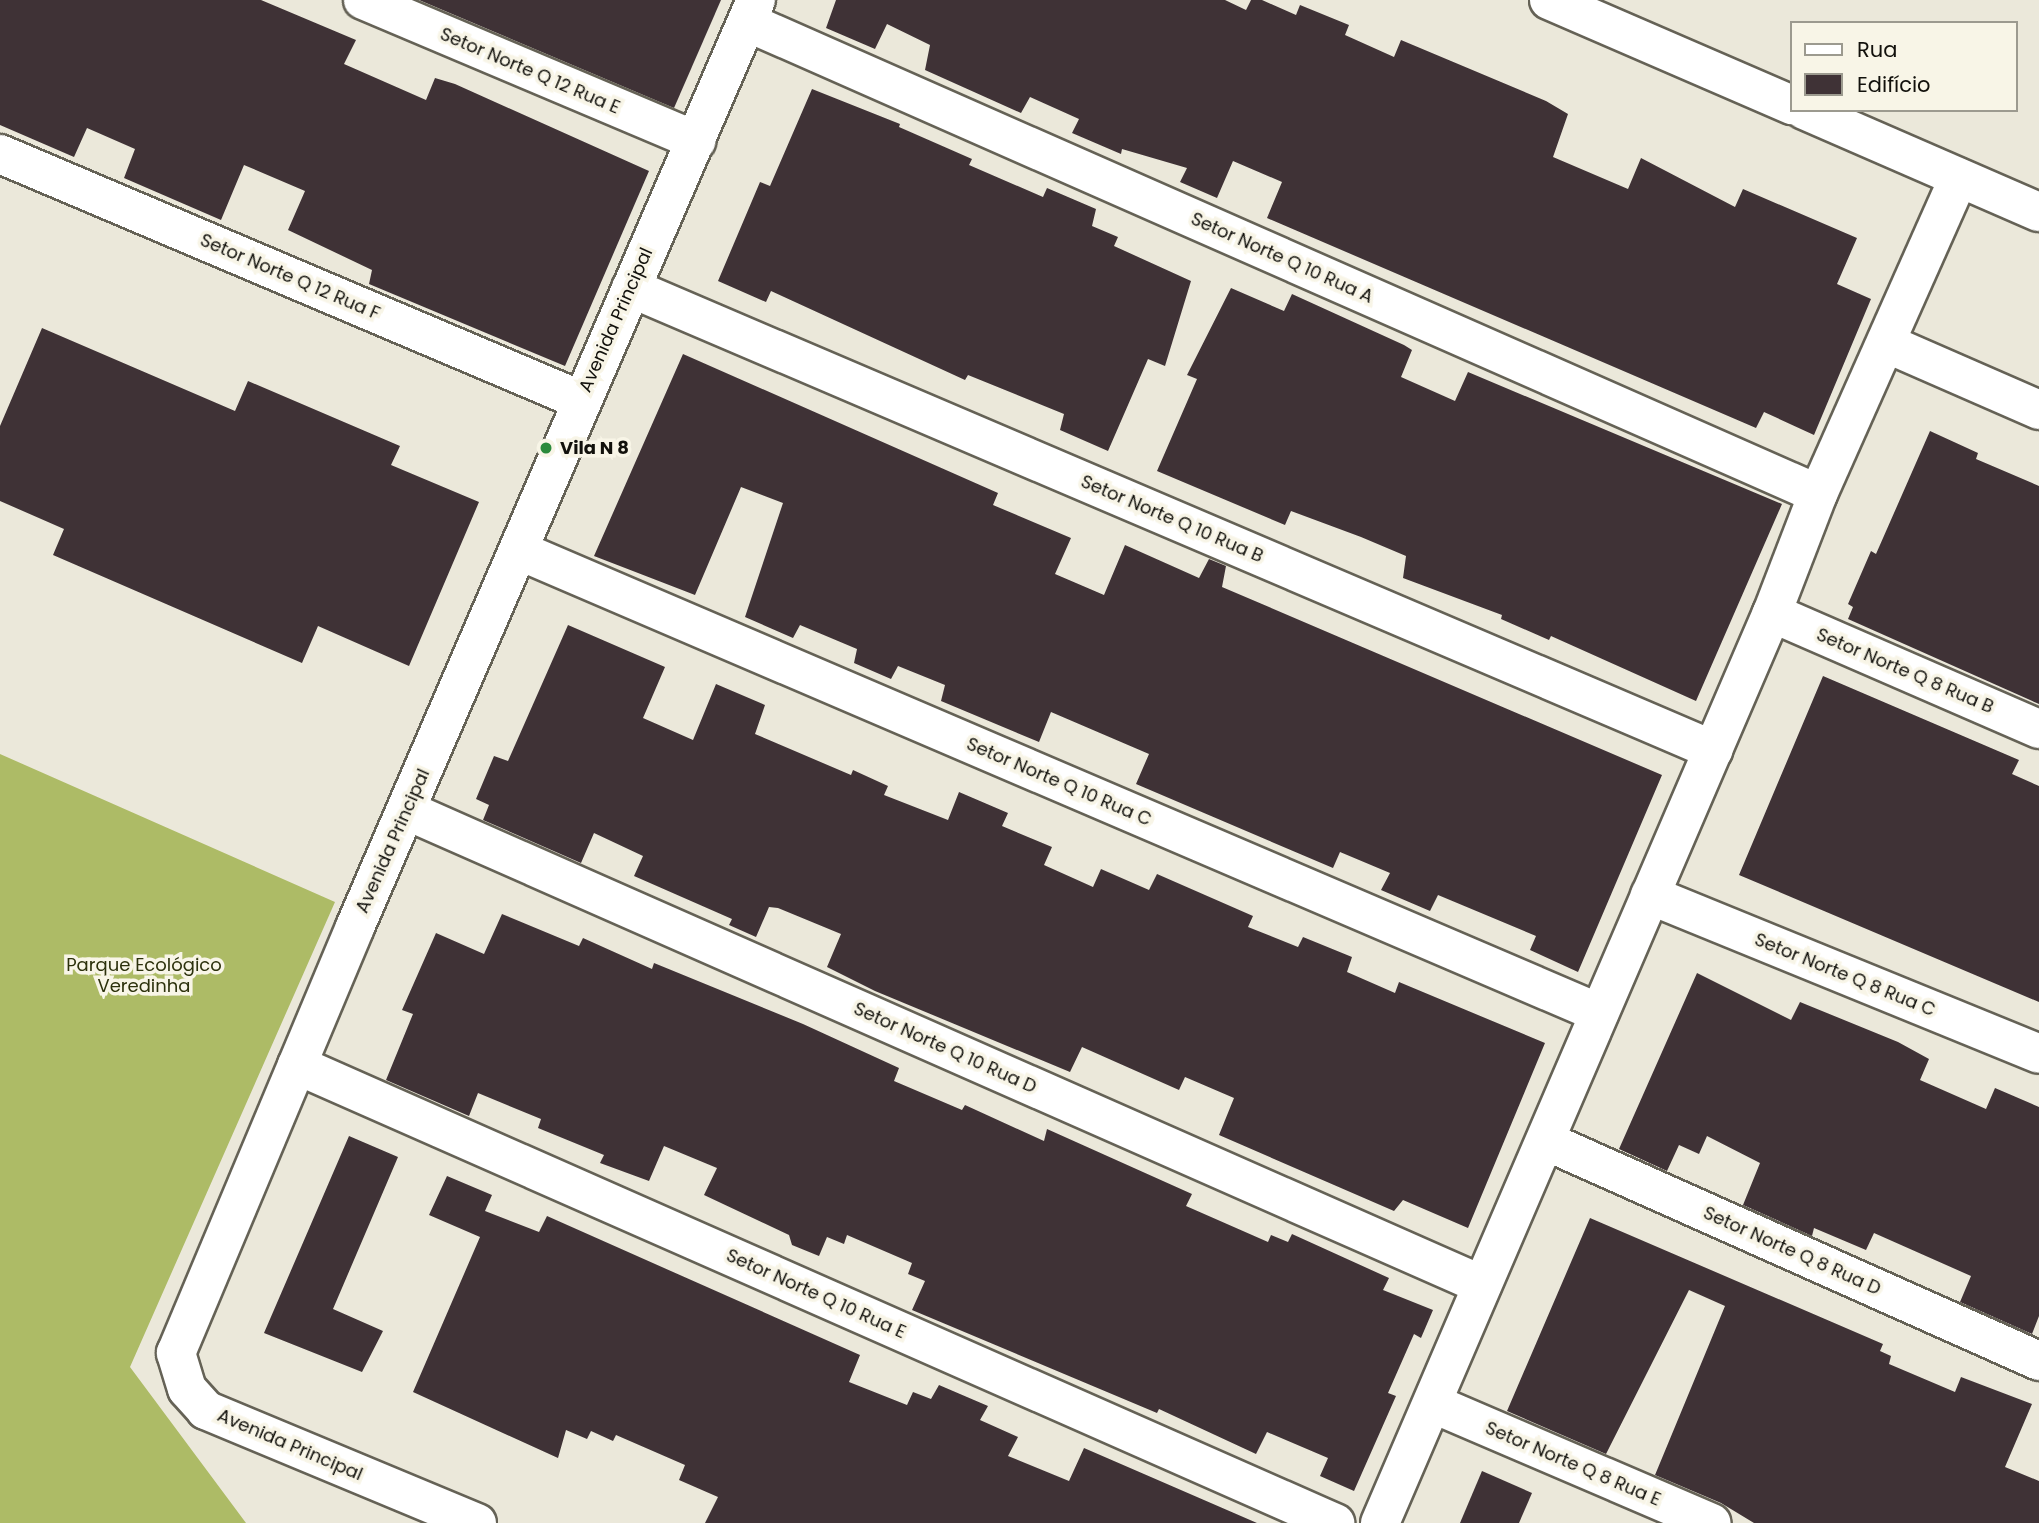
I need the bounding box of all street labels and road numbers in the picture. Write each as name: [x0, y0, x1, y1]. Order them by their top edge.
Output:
street label: Setor Norte Q 12 Rua E: [437, 23, 623, 119]
street label: Setor Norte Q 10 Rua A: [1188, 208, 1376, 308]
street label: Setor Norte Q 12 Rua F: [197, 229, 383, 325]
street label: Avenida Principal: [574, 244, 658, 396]
street label: Setor Norte Q 10 Rua B: [1078, 471, 1266, 567]
street label: Setor Norte Q 8 Rua B: [1813, 624, 1997, 718]
street label: Setor Norte Q 10 Rua C: [963, 733, 1155, 831]
street label: Avenida Principal: [351, 765, 435, 917]
street label: Setor Norte Q 8 Rua C: [1751, 929, 1939, 1021]
street label: Setor Norte Q 10 Rua D: [850, 998, 1040, 1098]
street label: Setor Norte Q 8 Rua D: [1700, 1202, 1884, 1300]
street label: Setor Norte Q 10 Rua E: [723, 1245, 909, 1343]
street label: Avenida Principal: [214, 1405, 366, 1485]
street label: Setor Norte Q 8 Rua E: [1482, 1417, 1664, 1511]

